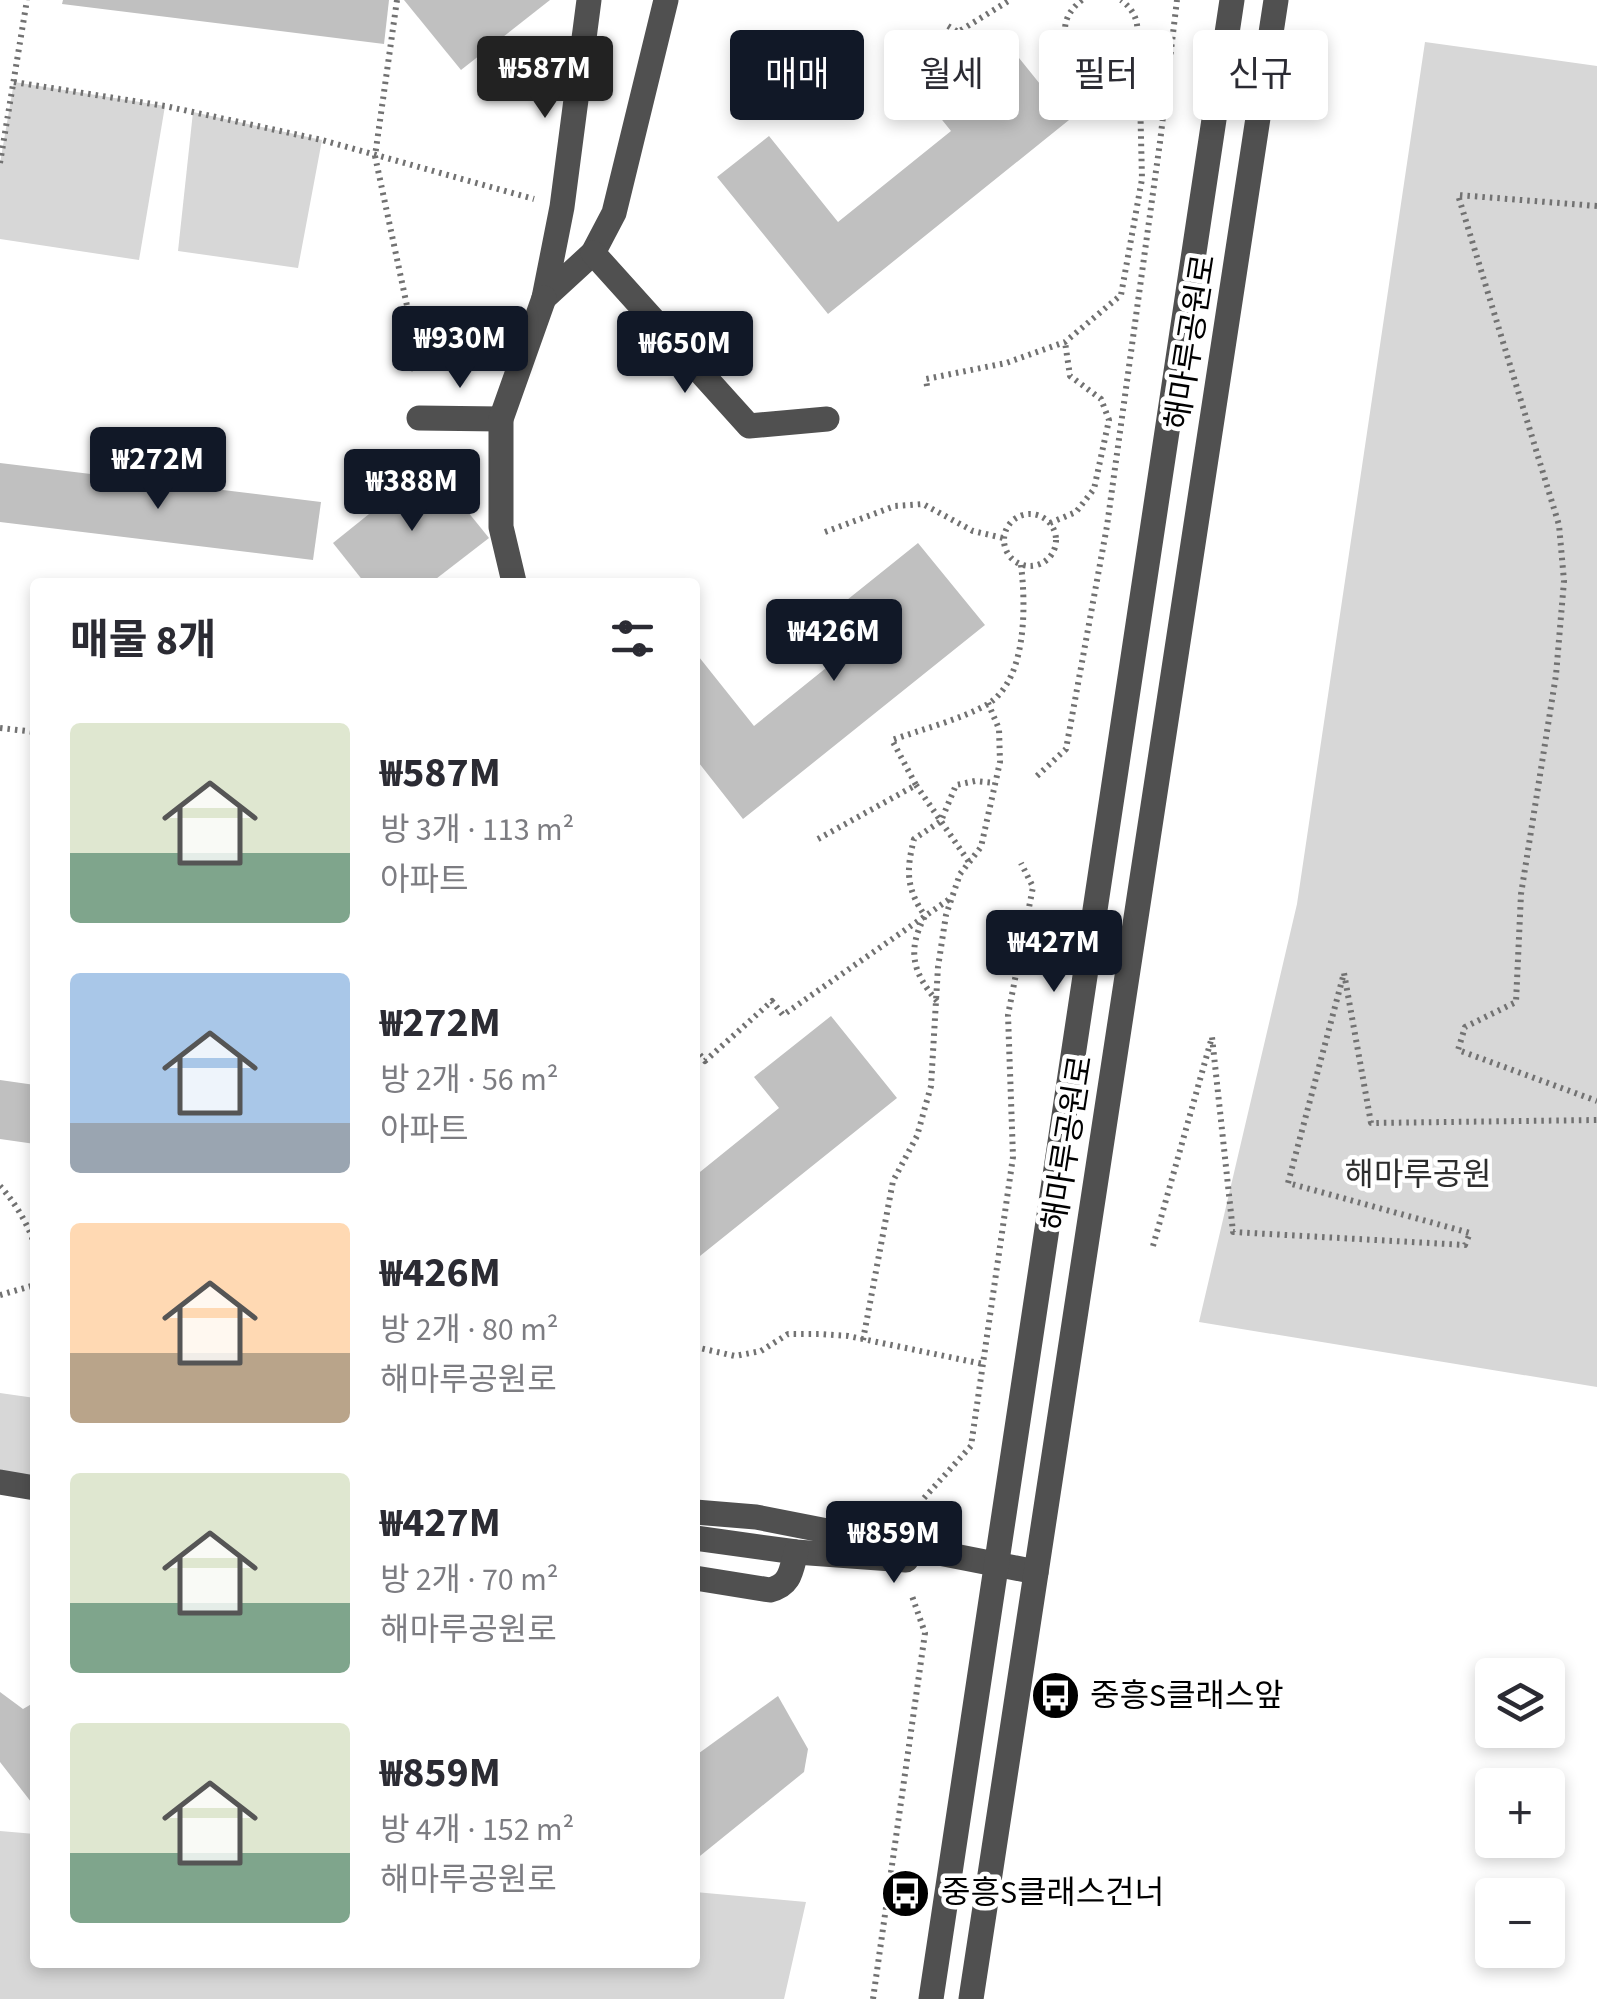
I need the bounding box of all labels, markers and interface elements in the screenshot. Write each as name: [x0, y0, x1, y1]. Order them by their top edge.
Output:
chip: 매매: [730, 30, 864, 120]
chip: 월세: [884, 30, 1019, 120]
chip: 필터: [1039, 30, 1173, 120]
chip: 신규: [1193, 30, 1328, 120]
pin: ₩587M: [475, 36, 615, 121]
text: ₩587M: [499, 45, 591, 91]
street label: 해마루공원로: [1154, 251, 1228, 433]
pin: ₩930M: [390, 306, 530, 391]
pin: ₩650M: [615, 311, 755, 396]
text: ₩930M: [414, 315, 506, 361]
text: ₩650M: [639, 320, 731, 366]
pin: ₩272M: [88, 427, 228, 512]
text: ₩272M: [112, 436, 204, 482]
pin: ₩388M: [342, 449, 482, 534]
text: ₩388M: [366, 458, 458, 504]
pin: ₩426M: [764, 599, 904, 684]
text: ₩426M: [788, 608, 880, 654]
text: 매물 8개: [70, 611, 217, 671]
icon: filters: [605, 611, 660, 666]
text: ₩587M: [380, 743, 501, 803]
icon: home: [150, 763, 270, 883]
text: 방 3개 · 113 m²: [380, 807, 574, 853]
text: 아파트: [380, 857, 468, 903]
pin: ₩427M: [984, 910, 1124, 995]
text: ₩427M: [1008, 919, 1100, 965]
text: ₩272M: [380, 993, 501, 1053]
icon: home: [150, 1013, 270, 1133]
street label: 해마루공원로: [1031, 1052, 1105, 1234]
text: 방 2개 · 56 m²: [380, 1057, 558, 1103]
text: 아파트: [380, 1107, 468, 1153]
park label: 해마루공원: [1344, 1152, 1492, 1198]
text: ₩426M: [380, 1243, 501, 1303]
icon: home: [150, 1263, 270, 1383]
text: 방 2개 · 80 m²: [380, 1307, 558, 1353]
text: 해마루공원로: [380, 1357, 557, 1403]
text: ₩427M: [380, 1493, 501, 1553]
pin: ₩859M: [824, 1501, 964, 1586]
text: ₩859M: [848, 1510, 940, 1556]
icon: home: [150, 1513, 270, 1633]
text: 방 2개 · 70 m²: [380, 1557, 558, 1603]
text: 해마루공원로: [380, 1607, 557, 1653]
map controls: [1475, 1658, 1565, 1968]
button: layers: [1475, 1658, 1565, 1748]
bus stop icon: 중흥S클래스앞: [1029, 1670, 1081, 1722]
place label: 중흥S클래스앞: [1090, 1673, 1284, 1719]
text: ₩859M: [380, 1743, 501, 1803]
icon: home: [150, 1763, 270, 1883]
button: +: [1475, 1768, 1565, 1858]
text: 방 4개 · 152 m²: [380, 1807, 574, 1853]
text: 해마루공원로: [380, 1857, 557, 1903]
bus stop icon: 중흥S클래스건너: [880, 1867, 932, 1919]
place label: 중흥S클래스건너: [941, 1870, 1164, 1916]
button: −: [1475, 1878, 1565, 1968]

